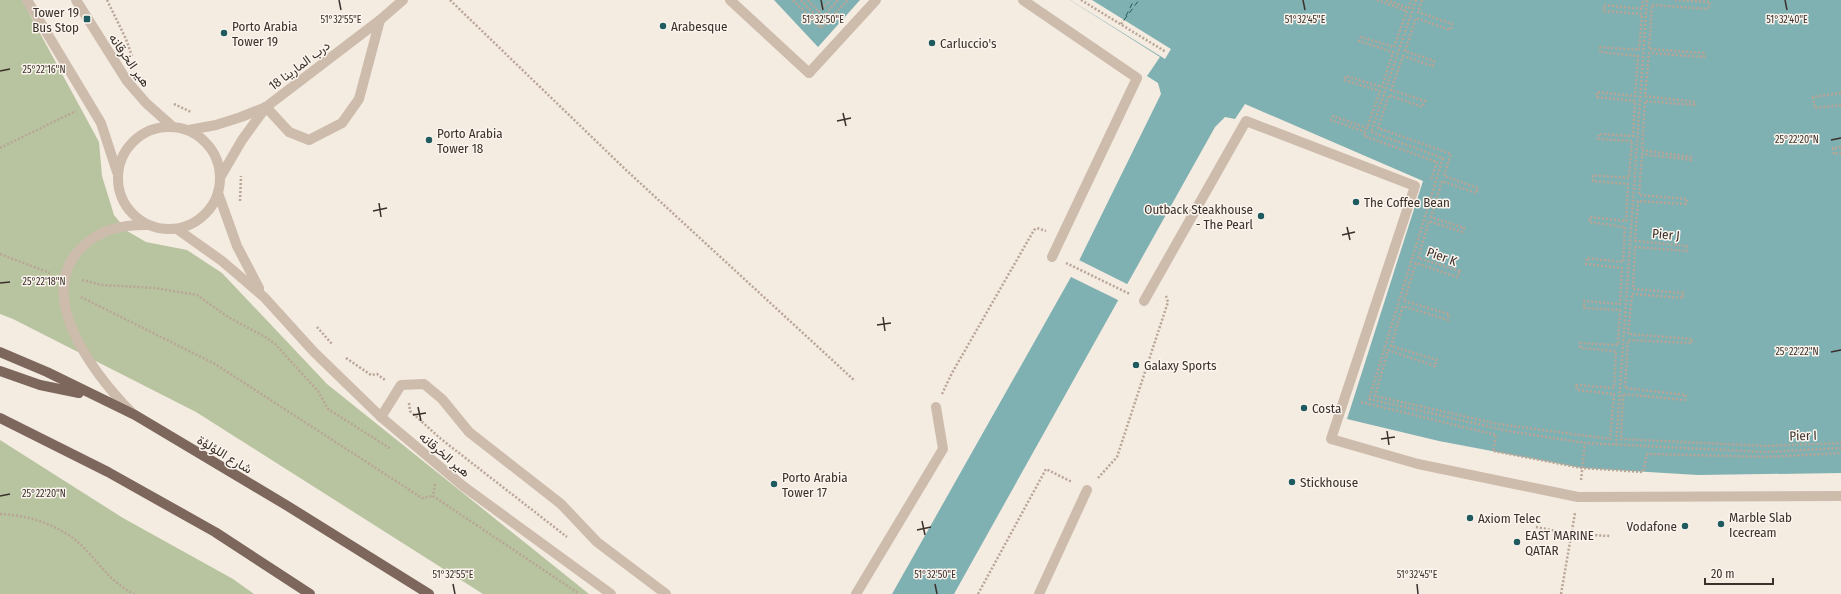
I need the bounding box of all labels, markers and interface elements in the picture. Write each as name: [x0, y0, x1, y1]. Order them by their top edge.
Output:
place label: Tower 19 Bus Stop: [32, 5, 79, 35]
marker: Tower 19 Bus Stop: [82, 14, 92, 24]
text: 51°32'55"E: [321, 14, 362, 26]
text: 51°32'50"E: [802, 14, 844, 26]
text: 51°32'45"E: [1285, 14, 1326, 26]
text: 51°32'40"E: [1766, 14, 1808, 26]
place label: Porto Arabia Tower 19: [232, 19, 298, 49]
place label: Arabesque: [671, 19, 727, 34]
marker: Arabesque: [658, 21, 668, 31]
marker: Porto Arabia Tower 19: [219, 28, 229, 38]
street label: هير الخرقانه: [105, 31, 153, 90]
place label: Carluccio's: [940, 36, 997, 51]
street label: درب المارينا 18: [266, 38, 333, 94]
marker: Carluccio's: [927, 38, 937, 48]
text: 25°22'16"N: [23, 64, 65, 76]
place label: Porto Arabia Tower 18: [437, 126, 503, 156]
text: 25°22'20"N: [1775, 134, 1819, 146]
marker: Porto Arabia Tower 18: [424, 135, 434, 145]
place label: The Coffee Bean: [1364, 195, 1450, 210]
marker: The Coffee Bean: [1351, 197, 1361, 207]
place label: Outback Steakhouse - The Pearl: [1144, 202, 1254, 232]
marker: Outback Steakhouse - The Pearl: [1256, 211, 1266, 221]
street label: Pier J: [1652, 226, 1680, 243]
street label: Pier K: [1425, 244, 1459, 269]
text: 25°22'18"N: [22, 276, 66, 288]
text: 25°22'22"N: [1775, 346, 1819, 358]
place label: Galaxy Sports: [1144, 358, 1217, 373]
marker: Galaxy Sports: [1131, 360, 1141, 370]
place label: Costa: [1312, 401, 1341, 416]
marker: Costa: [1299, 403, 1309, 413]
street label: Pier I: [1789, 428, 1817, 443]
street label: هير الخرقانه: [416, 429, 473, 481]
street label: شارع اللؤلؤة: [194, 432, 255, 478]
place label: Porto Arabia Tower 17: [782, 470, 848, 500]
place label: Stickhouse: [1300, 475, 1358, 490]
marker: Stickhouse: [1287, 477, 1297, 487]
marker: Porto Arabia Tower 17: [769, 479, 779, 489]
text: 25°22'20"N: [22, 488, 66, 500]
place label: Marble Slab Icecream: [1729, 510, 1792, 540]
place label: Axiom Telec: [1478, 511, 1541, 526]
marker: Axiom Telec: [1465, 513, 1475, 523]
place label: Vodafone: [1627, 519, 1677, 534]
marker: Marble Slab Icecream: [1716, 519, 1726, 529]
marker: Vodafone: [1680, 521, 1690, 531]
place label: EAST MARINE QATAR: [1525, 528, 1594, 558]
marker: EAST MARINE QATAR: [1512, 537, 1522, 547]
scale bar: [1705, 560, 1773, 586]
text: 20 m: [1711, 567, 1735, 581]
text: 51°32'55"E: [433, 569, 474, 581]
text: 51°32'50"E: [914, 569, 956, 581]
text: 51°32'45"E: [1397, 569, 1438, 581]

